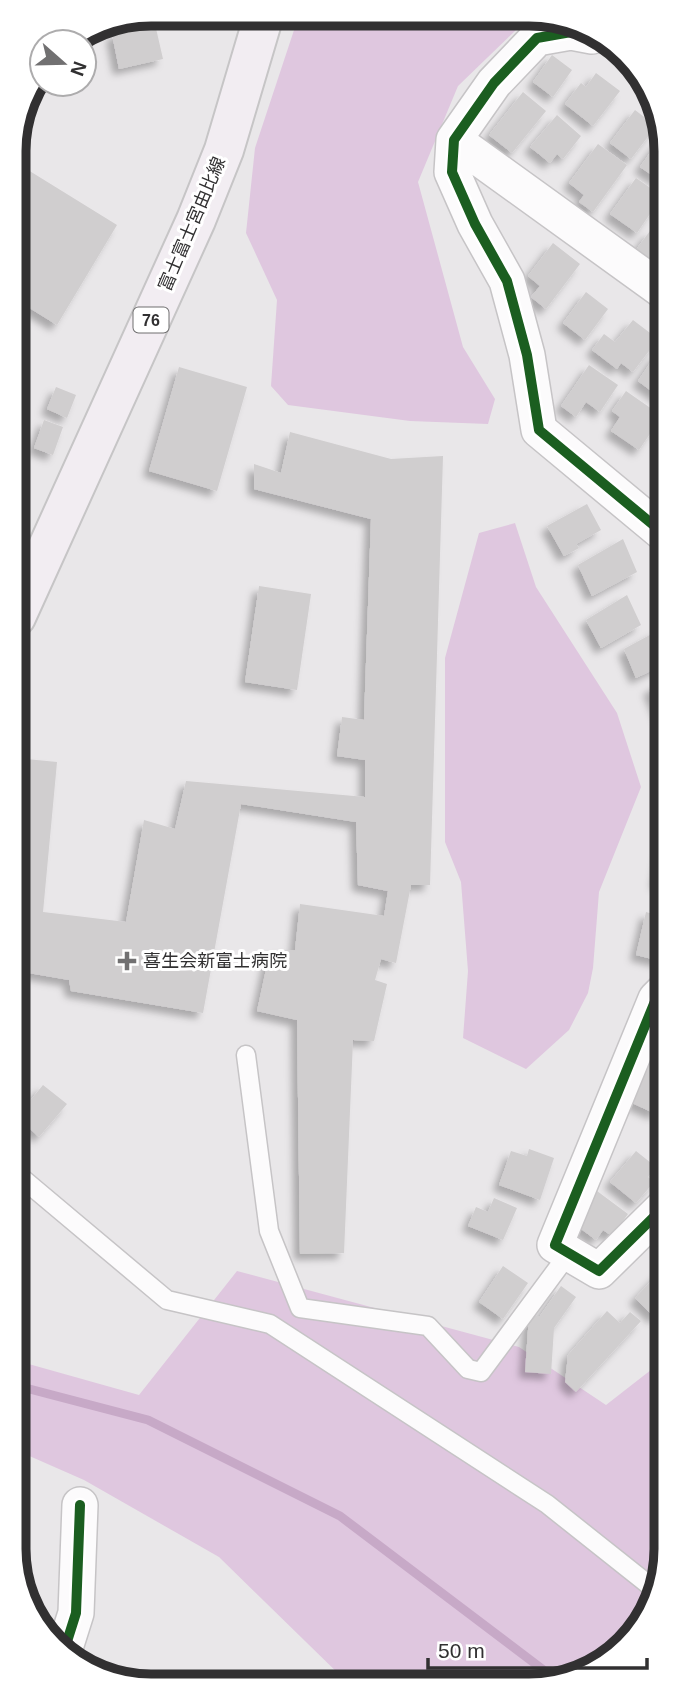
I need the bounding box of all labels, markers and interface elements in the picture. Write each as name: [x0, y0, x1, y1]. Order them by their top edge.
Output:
north arrow: [28, 28, 98, 98]
text: N: [66, 59, 91, 79]
street label: 富士富士宮由比線: [155, 154, 229, 294]
road number: 76: [134, 308, 168, 332]
marker: 喜生会新富士病院: [117, 951, 137, 971]
place label: 喜生会新富士病院: [143, 951, 287, 971]
scale bar: [428, 1626, 647, 1670]
text: 50 m: [438, 1639, 485, 1662]

